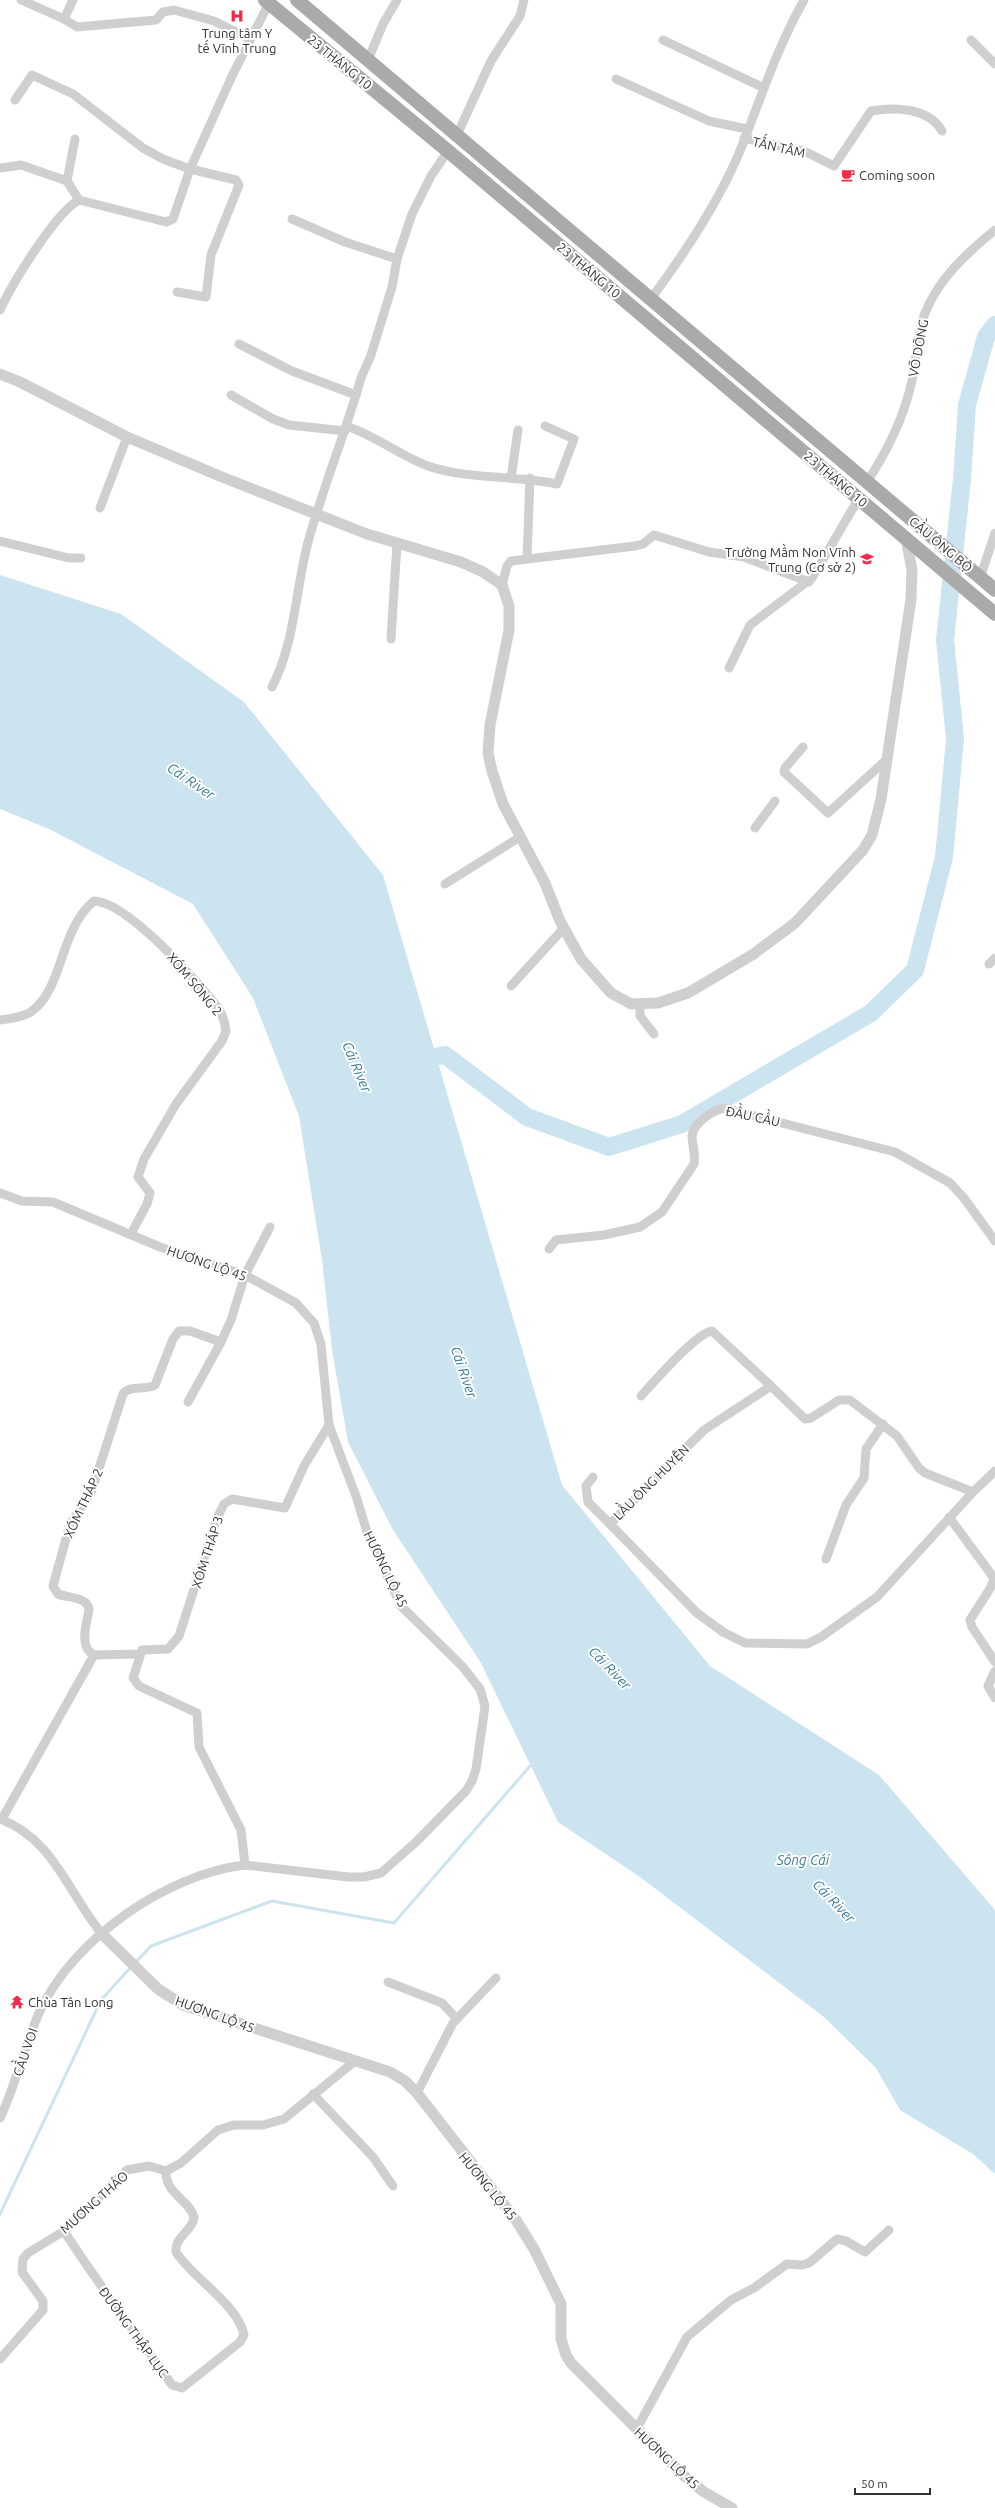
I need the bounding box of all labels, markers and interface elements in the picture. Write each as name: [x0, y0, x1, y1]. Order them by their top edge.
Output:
hospital icon: Trung tâm Y tế Vĩnh Trung: [229, 8, 245, 24]
place label: Trung tâm Y tế Vĩnh Trung: [198, 26, 276, 55]
street label: 23 THÁNG 10: [305, 31, 375, 92]
street label: TẤN TÂM: [751, 130, 808, 160]
cafe icon: Coming soon: [840, 167, 856, 183]
place label: Coming soon: [859, 168, 935, 182]
street label: 23 THÁNG 10: [555, 239, 624, 300]
street label: VÕ DÕNG: [906, 318, 930, 378]
street label: 23 THÁNG 10: [802, 448, 871, 509]
street label: CẦU ÔNG BỘ: [906, 510, 978, 575]
place label: Trường Mầm Non Vĩnh Trung (Cơ sở 2): [725, 543, 856, 575]
school or university icon: Trường Mầm Non Vĩnh Trung (Cơ sở 2): [859, 551, 875, 567]
water label: Cái River: [164, 759, 218, 803]
street label: XÓM SÔNG 2: [165, 950, 225, 1018]
water label: Cái River: [339, 1039, 375, 1095]
street label: ĐẦU CẦU: [725, 1099, 782, 1129]
street label: HƯƠNG LỘ 45: [165, 1242, 249, 1284]
water label: Cái River: [448, 1344, 481, 1401]
street label: LẦU ÔNG HUYỆN: [608, 1439, 692, 1523]
street label: XÓM THÁP 2: [60, 1466, 105, 1540]
street label: XÓM THÁP 3: [188, 1514, 225, 1590]
street label: HƯƠNG LỘ 45: [361, 1528, 411, 1610]
water label: Cái River: [586, 1643, 635, 1693]
water label: Sông Cái: [776, 1852, 830, 1868]
water label: Cái River: [810, 1876, 859, 1926]
street label: HƯƠNG LỘ 45: [173, 1992, 257, 2036]
temple icon: Chùa Tân Long: [9, 1994, 25, 2010]
place label: Chùa Tân Long: [28, 1995, 113, 2009]
street label: CẦU VOI: [6, 2025, 40, 2078]
street label: HƯƠNG LỘ 45: [456, 2149, 520, 2223]
street label: MƯƠNG THÁO: [57, 2167, 131, 2236]
street label: ĐƯỜNG THẬP LỤC: [96, 2283, 173, 2381]
street label: HƯƠNG LỘ 45: [631, 2424, 703, 2492]
scale bar: [855, 2470, 930, 2496]
text: 50 m: [861, 2477, 888, 2490]

